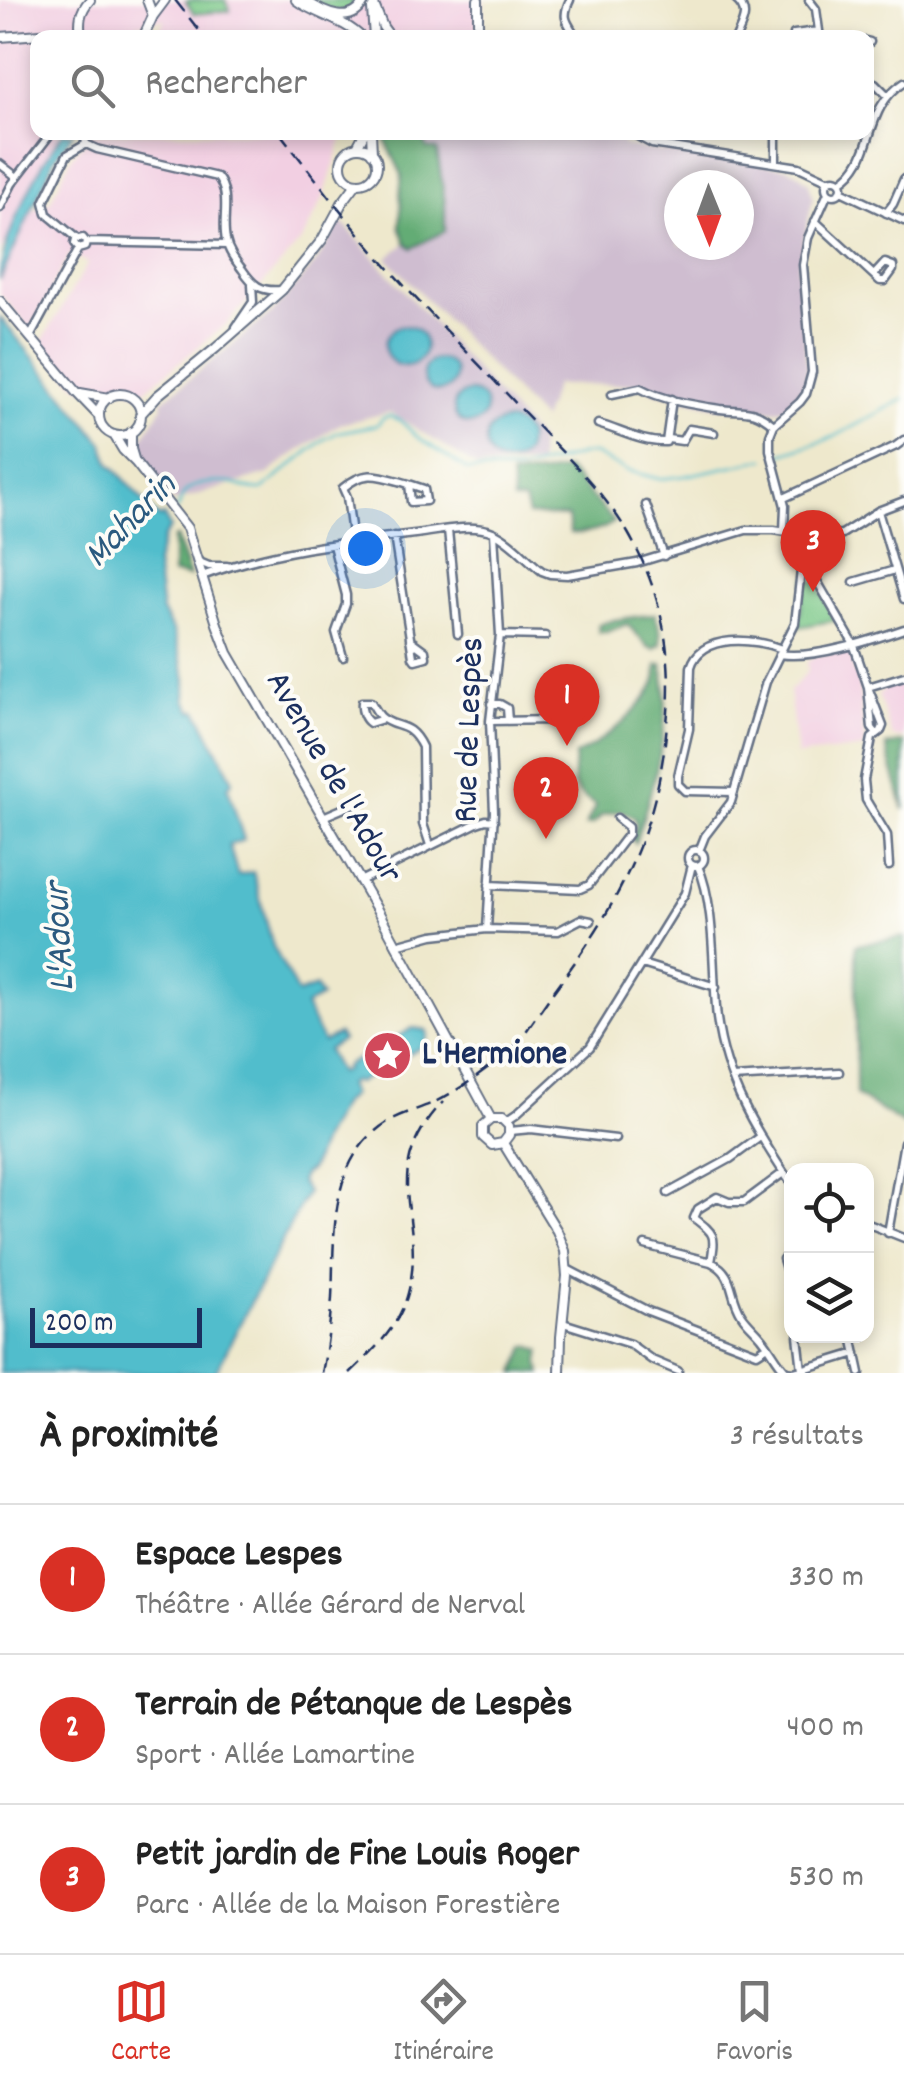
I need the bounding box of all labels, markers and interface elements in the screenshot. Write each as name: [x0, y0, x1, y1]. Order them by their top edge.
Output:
search box: [30, 30, 874, 140]
icon: search: [65, 58, 120, 113]
text: Rechercher: [145, 58, 307, 113]
north arrow: [664, 170, 754, 260]
water label: Maharin: [73, 461, 192, 582]
pin: 3: [780, 510, 846, 592]
your location: [340, 523, 391, 574]
street label: Rue de Lespès: [443, 636, 499, 824]
street label: Avenue de l'Adour: [251, 662, 413, 894]
pin: 1: [534, 664, 600, 746]
pin: 2: [514, 756, 578, 839]
water label: L'Adour: [31, 877, 92, 993]
place icon: L'Hermione: [361, 1030, 413, 1082]
place label: L'Hermione: [422, 1031, 567, 1081]
map controls: [784, 1163, 874, 1343]
button: locate: [784, 1163, 874, 1253]
button: layers: [784, 1253, 874, 1343]
scale bar: [30, 1303, 202, 1348]
text: 200 m: [45, 1305, 113, 1345]
text: À proximité: [40, 1408, 218, 1468]
text: 3 résultats: [730, 1415, 864, 1461]
text: Espace Lespes: [135, 1529, 343, 1584]
text: 1: [69, 1556, 76, 1602]
text: 330 m: [789, 1556, 864, 1602]
text: Théâtre · Allée Gérard de Nerval: [135, 1584, 525, 1630]
text: Terrain de Pétanque de Lespès: [135, 1679, 573, 1734]
text: 2: [66, 1706, 79, 1752]
text: 400 m: [787, 1706, 864, 1752]
text: Sport · Allée Lamartine: [135, 1734, 415, 1780]
text: Petit jardin de Fine Louis Roger: [135, 1829, 579, 1884]
text: 3: [65, 1856, 80, 1902]
text: 530 m: [788, 1856, 864, 1902]
text: Parc · Allée de la Maison Forestière: [135, 1884, 560, 1930]
tab: Carte: [111, 1974, 171, 2074]
tab: Itinéraire: [393, 1974, 494, 2074]
tab: Favoris: [716, 1974, 793, 2074]

